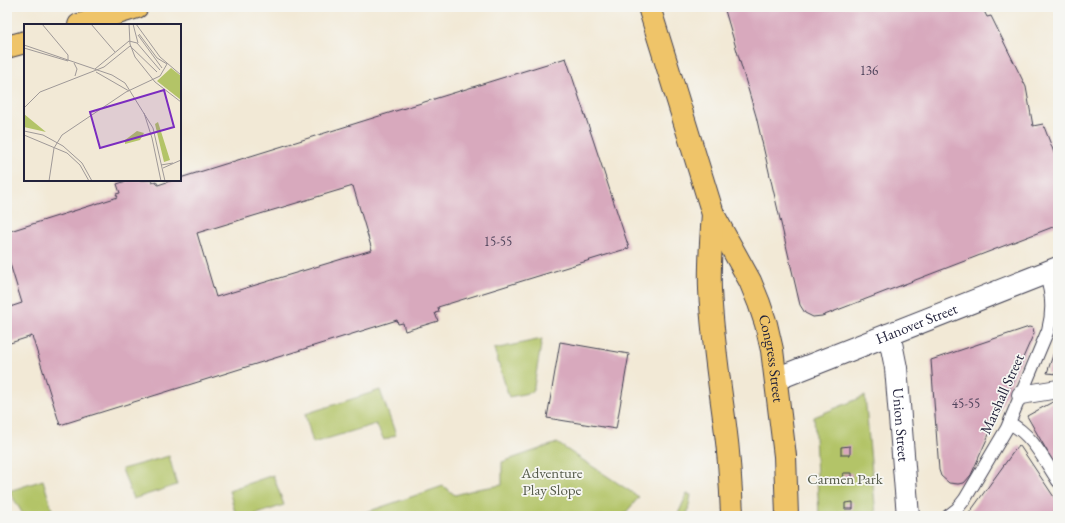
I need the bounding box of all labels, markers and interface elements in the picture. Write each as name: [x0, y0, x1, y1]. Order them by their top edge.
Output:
inset map: [24, 24, 181, 181]
house number: 136: [860, 62, 878, 79]
house number: 15-55: [484, 233, 512, 250]
street label: Hanover Street: [873, 298, 960, 348]
street label: Congress Street: [754, 312, 788, 404]
street label: Marshall Street: [975, 350, 1028, 437]
street label: Union Street: [889, 387, 914, 463]
house number: 45-55: [952, 395, 980, 412]
park label: Adventure Play Slope: [520, 463, 583, 499]
park label: Carmen Park: [807, 469, 884, 488]

